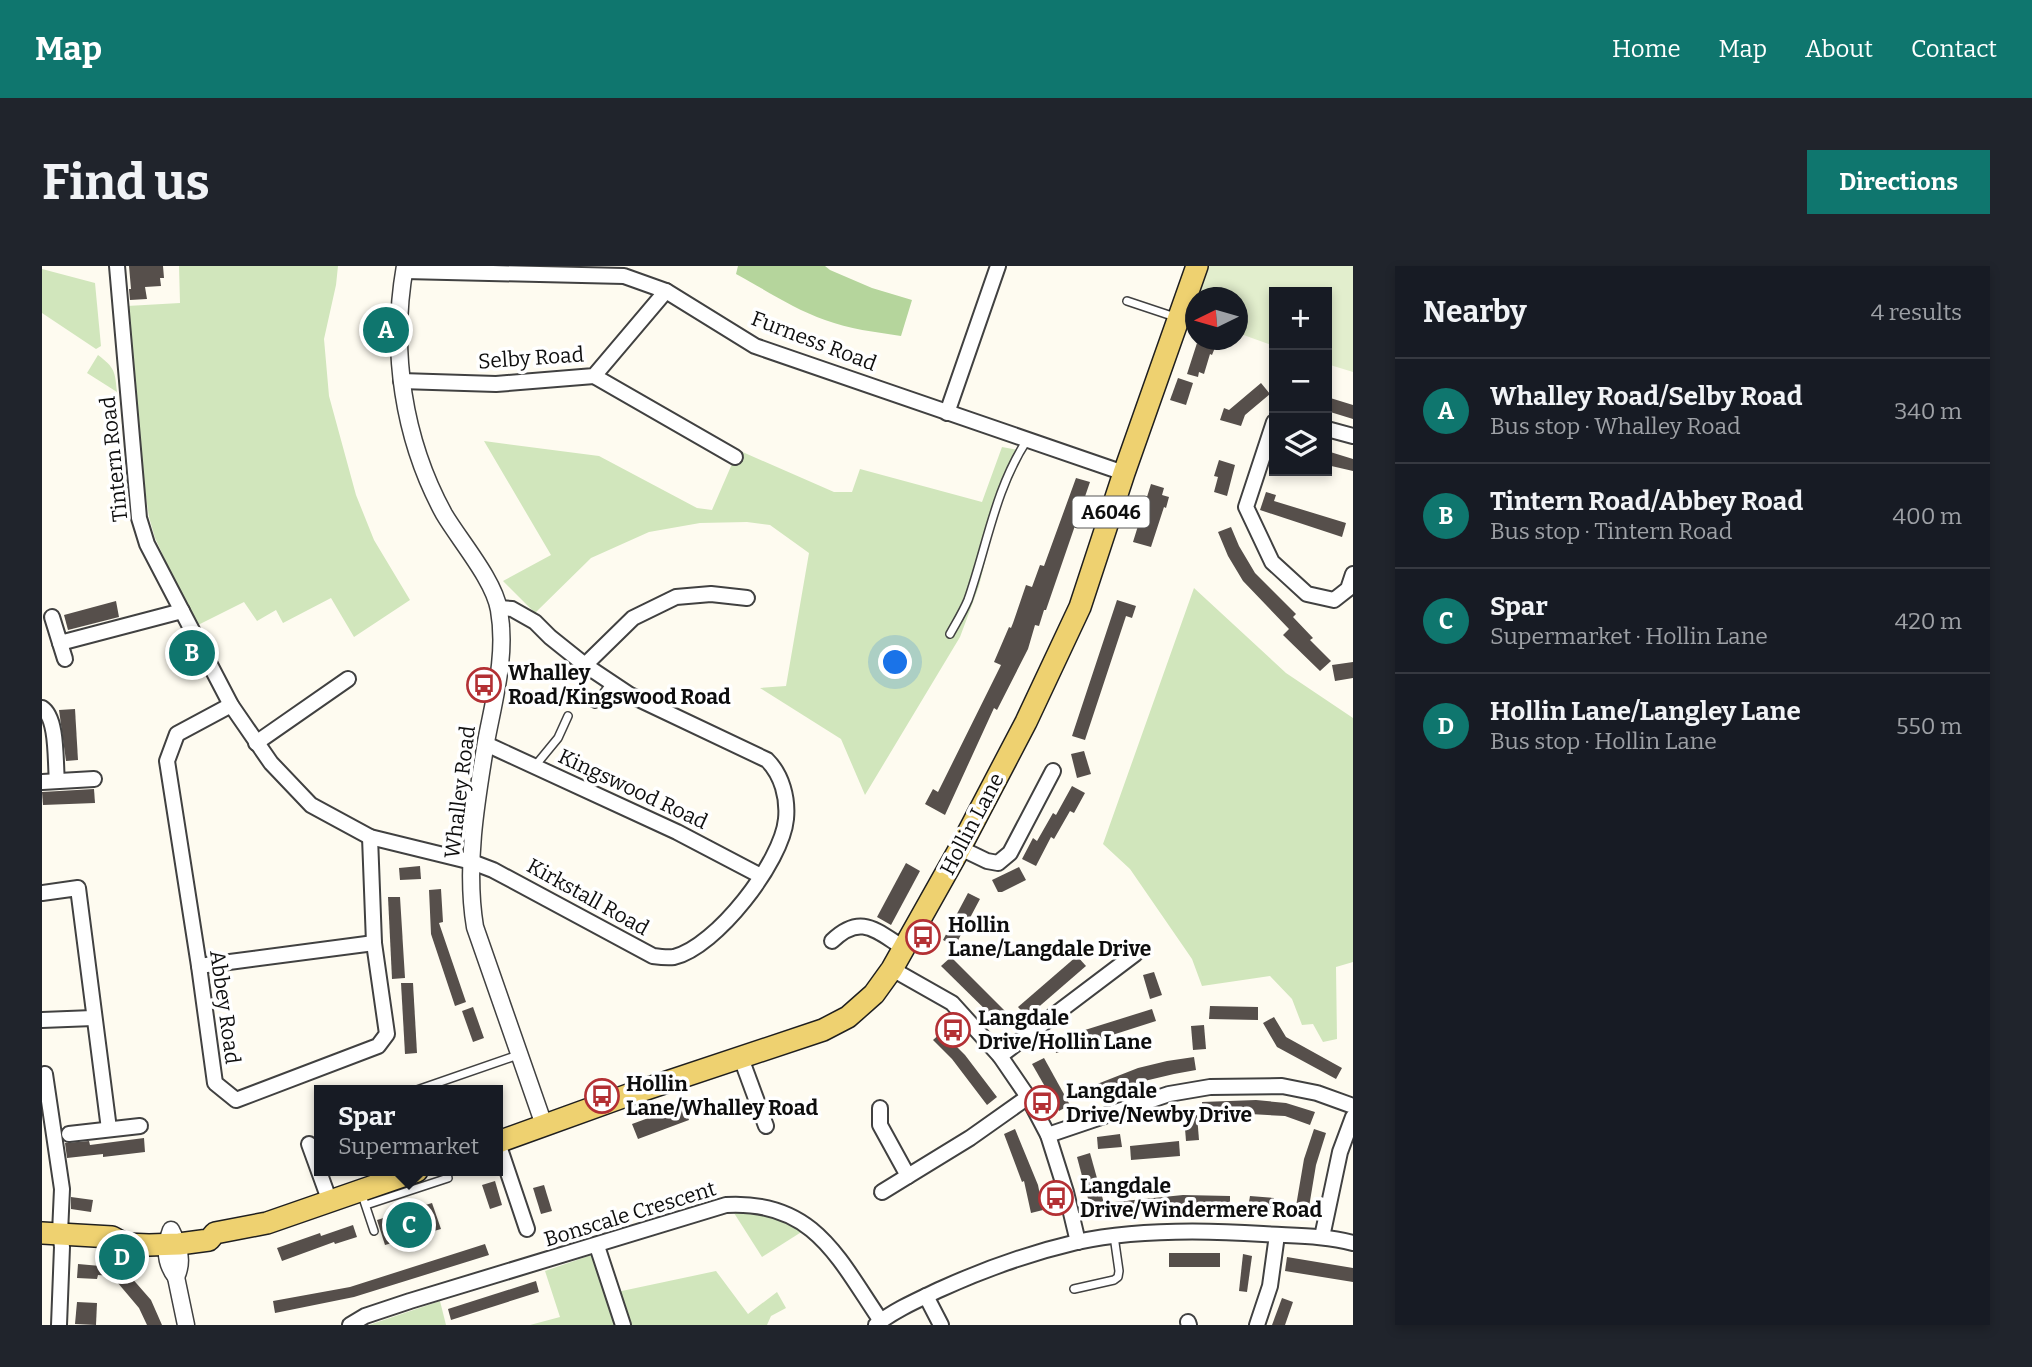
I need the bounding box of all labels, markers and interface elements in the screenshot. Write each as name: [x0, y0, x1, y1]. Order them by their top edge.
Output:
text: Map: [35, 29, 102, 69]
text: Home: [1612, 35, 1681, 63]
text: Map: [1719, 35, 1767, 63]
text: About: [1805, 35, 1873, 63]
text: Contact: [1911, 35, 1997, 63]
button: Directions: [1807, 150, 1990, 214]
text: Find us: [42, 153, 210, 212]
north arrow: [1185, 287, 1248, 350]
map controls: [1269, 287, 1332, 476]
button: +: [1269, 287, 1332, 350]
text: Nearby: [1423, 294, 1527, 330]
text: 4 results: [1871, 298, 1962, 326]
pin: A: [363, 304, 409, 356]
street label: Furness Road: [748, 305, 880, 377]
street label: Selby Road: [477, 341, 585, 375]
button: −: [1269, 350, 1332, 413]
text: Whalley Road/Selby Road: [1490, 381, 1802, 412]
street label: Tintern Road: [94, 395, 134, 523]
text: A: [1438, 397, 1454, 425]
text: 340 m: [1894, 397, 1962, 425]
text: Bus stop · Whalley Road: [1490, 412, 1741, 440]
button: layers: [1269, 413, 1332, 476]
text: Tintern Road/Abbey Road: [1490, 486, 1803, 517]
road number: A6046: [1072, 496, 1150, 528]
text: B: [1439, 502, 1453, 530]
text: 400 m: [1893, 502, 1962, 530]
text: Bus stop · Tintern Road: [1490, 517, 1732, 545]
text: Spar: [1490, 591, 1548, 622]
text: C: [1439, 607, 1453, 635]
text: 420 m: [1895, 607, 1962, 635]
text: Supermarket · Hollin Lane: [1490, 622, 1768, 650]
pin: B: [169, 627, 215, 679]
your location: [878, 645, 912, 679]
place label: Whalley Road/Kingswood Road: [508, 660, 731, 710]
bus stop icon: Whalley Road/Kingswood Road: [465, 666, 503, 704]
text: Hollin Lane/Langley Lane: [1490, 696, 1801, 727]
text: D: [1438, 712, 1454, 740]
text: 550 m: [1896, 712, 1962, 740]
street label: Whalley Road: [439, 724, 481, 860]
text: Bus stop · Hollin Lane: [1490, 727, 1717, 755]
street label: Kingswood Road: [554, 743, 712, 835]
street label: Hollin Lane: [934, 769, 1010, 879]
street label: Kirkstall Road: [522, 853, 654, 941]
place label: Hollin Lane/Langdale Drive: [948, 912, 1151, 962]
bus stop icon: Hollin Lane/Langdale Drive: [904, 918, 942, 956]
street label: Abbey Road: [204, 948, 246, 1066]
place label: Langdale Drive/Hollin Lane: [978, 1005, 1152, 1055]
bus stop icon: Langdale Drive/Hollin Lane: [934, 1011, 972, 1049]
place label: Hollin Lane/Whalley Road: [626, 1071, 819, 1121]
bus stop icon: Hollin Lane/Whalley Road: [583, 1077, 621, 1115]
place label: Langdale Drive/Newby Drive: [1066, 1078, 1252, 1128]
bus stop icon: Langdale Drive/Newby Drive: [1023, 1084, 1061, 1122]
popup: [314, 1085, 503, 1176]
text: Spar: [338, 1101, 396, 1132]
text: Supermarket: [338, 1132, 479, 1160]
place label: Langdale Drive/Windermere Road: [1080, 1173, 1323, 1223]
street label: Bonscale Crescent: [541, 1175, 719, 1253]
bus stop icon: Langdale Drive/Windermere Road: [1037, 1179, 1075, 1217]
pin: C: [386, 1199, 432, 1251]
pin: D: [99, 1231, 145, 1283]

